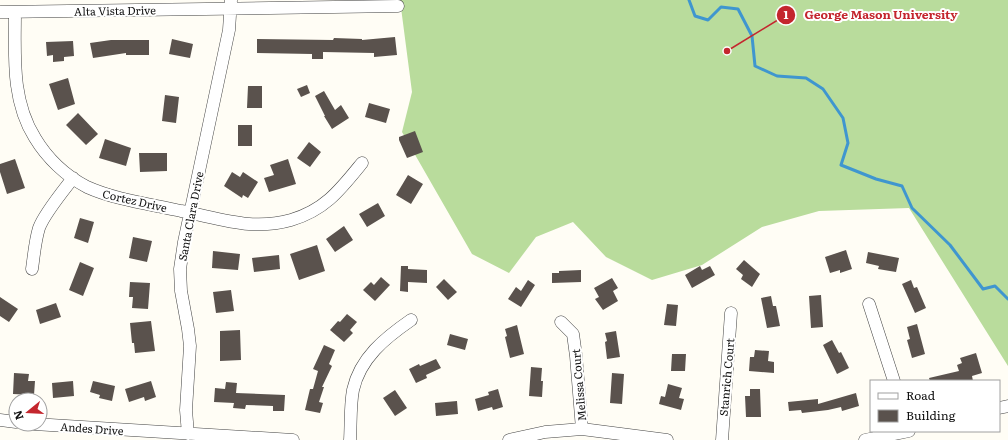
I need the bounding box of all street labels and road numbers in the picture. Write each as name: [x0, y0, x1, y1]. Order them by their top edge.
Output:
street label: Alta Vista Drive: [74, 1, 156, 19]
street label: Santa Clara Drive: [173, 170, 207, 262]
street label: Cortez Drive: [101, 185, 169, 215]
street label: Stanrich Court: [715, 337, 737, 417]
street label: Melissa Court: [567, 348, 589, 422]
street label: Andes Drive: [60, 418, 124, 438]

